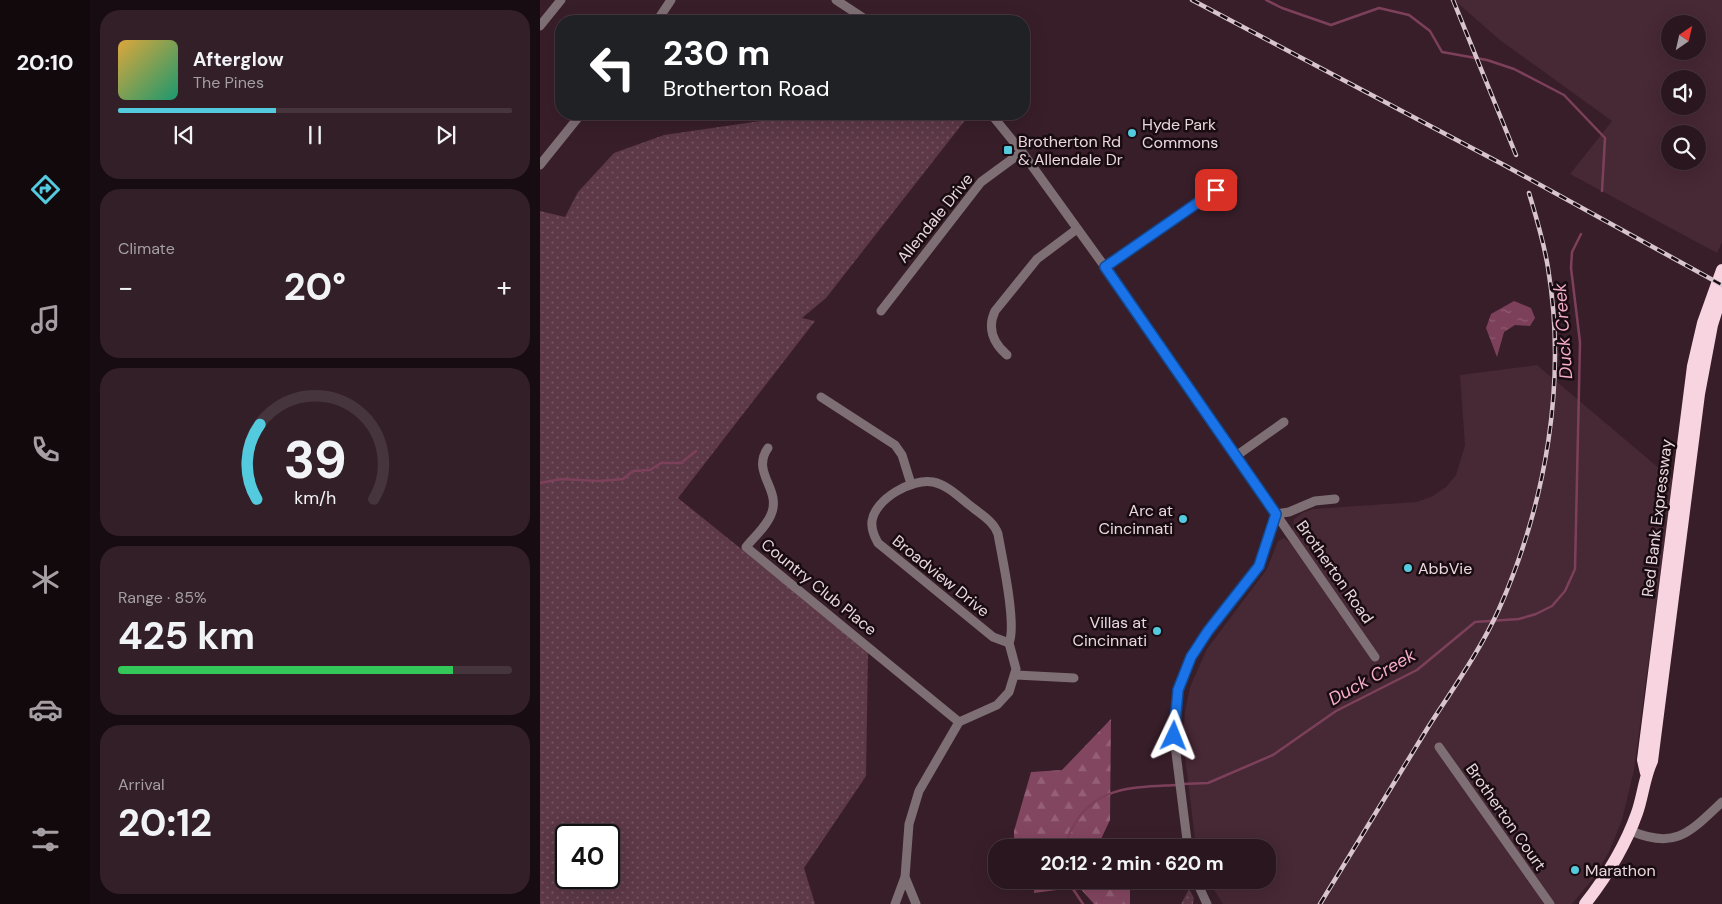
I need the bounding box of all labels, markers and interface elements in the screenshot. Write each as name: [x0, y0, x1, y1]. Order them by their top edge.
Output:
north arrow: [1661, 15, 1706, 60]
map controls: [1661, 15, 1706, 170]
text: 230 m: [663, 30, 770, 76]
icon: left: [580, 35, 645, 100]
text: Afterglow: [193, 47, 284, 72]
text: 20:10: [16, 48, 74, 77]
button: sound: [1661, 70, 1706, 115]
text: The Pines: [193, 72, 264, 93]
text: Brotherton Road: [663, 74, 830, 103]
place label: Hyde Park Commons: [1142, 114, 1218, 153]
icon: previous: [170, 121, 198, 149]
icon: pause: [301, 121, 329, 149]
icon: next: [432, 121, 460, 149]
button: search: [1661, 125, 1706, 170]
marker: Hyde Park Commons: [1126, 127, 1138, 139]
place label: Brotherton Rd & Allendale Dr: [1018, 131, 1123, 170]
marker: Brotherton Rd & Allendale Dr: [1002, 144, 1014, 156]
street label: Allendale Drive: [892, 169, 978, 267]
pin: [1195, 169, 1237, 211]
icon: directions: [28, 172, 63, 207]
icon: arrive: [1202, 176, 1230, 204]
text: Climate: [118, 238, 175, 259]
text: 20°: [284, 262, 346, 312]
text: −: [118, 269, 133, 306]
text: +: [497, 269, 512, 306]
water label: Duck Creek: [1548, 281, 1578, 380]
icon: music: [28, 302, 63, 337]
text: 39: [283, 426, 347, 494]
icon: phone: [28, 432, 63, 467]
street label: Red Bank Expressway: [1637, 438, 1677, 598]
text: km/h: [294, 486, 336, 510]
place label: Arc at Cincinnati: [1099, 500, 1173, 539]
marker: Arc at Cincinnati: [1177, 513, 1189, 525]
street label: Brotherton Road: [1292, 516, 1378, 628]
street label: Broadview Drive: [888, 530, 994, 622]
street label: Country Club Place: [757, 534, 881, 640]
place label: AbbVie: [1418, 558, 1472, 579]
icon: climate: [28, 562, 63, 597]
marker: AbbVie: [1402, 562, 1414, 574]
text: Range · 85%: [118, 587, 207, 608]
text: 425 km: [118, 611, 255, 661]
place label: Villas at Cincinnati: [1073, 612, 1147, 651]
marker: Villas at Cincinnati: [1151, 625, 1163, 637]
water label: Duck Creek: [1324, 643, 1421, 711]
icon: car: [28, 692, 63, 727]
position arrow: [1147, 709, 1199, 761]
street label: Brotherton Court: [1461, 759, 1551, 875]
text: Arrival: [118, 774, 165, 795]
text: 20:12: [118, 798, 212, 848]
icon: filters: [28, 822, 63, 857]
speed limit sign: 40: [555, 824, 620, 889]
text: 20:12 · 2 min · 620 m: [1040, 851, 1224, 876]
place label: Marathon: [1585, 860, 1656, 881]
marker: Marathon: [1569, 864, 1581, 876]

